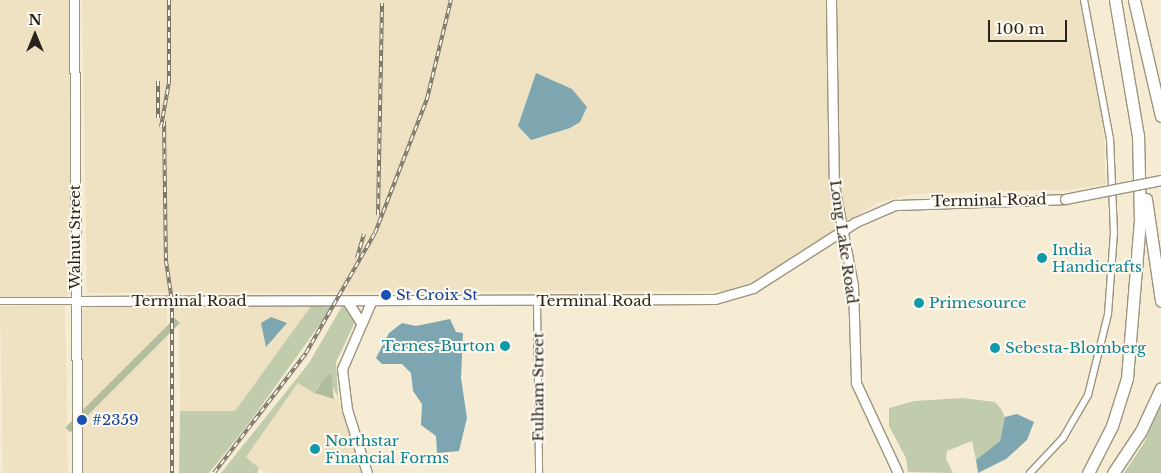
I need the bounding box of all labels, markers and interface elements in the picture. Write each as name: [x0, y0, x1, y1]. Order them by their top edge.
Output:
north arrow: [10, 10, 60, 60]
scale bar: [991, 10, 1070, 42]
text: N: [28, 11, 42, 29]
text: 100 m: [996, 19, 1045, 38]
street label: Long Lake Road: [826, 179, 862, 305]
street label: Walnut Street: [66, 185, 84, 289]
street label: Terminal Road: [931, 190, 1047, 210]
place label: India Handicrafts: [1052, 240, 1142, 275]
marker: India Handicrafts: [1036, 252, 1048, 264]
place label: St Croix St: [396, 286, 478, 304]
marker: St Croix St: [380, 289, 392, 301]
street label: Terminal Road: [131, 292, 247, 310]
street label: Terminal Road: [536, 292, 652, 310]
place label: Primesource: [929, 294, 1027, 312]
marker: Primesource: [913, 297, 925, 309]
street label: Fulham Street: [529, 332, 547, 442]
place label: Ternes-Burton: [382, 337, 495, 355]
place label: Sebesta-Blomberg: [1005, 339, 1146, 357]
marker: Ternes-Burton: [499, 340, 511, 352]
marker: Sebesta-Blomberg: [989, 342, 1001, 354]
place label: #2359: [92, 411, 139, 429]
marker: #2359: [76, 414, 88, 426]
place label: Northstar Financial Forms: [325, 431, 449, 466]
marker: Northstar Financial Forms: [309, 443, 321, 455]

